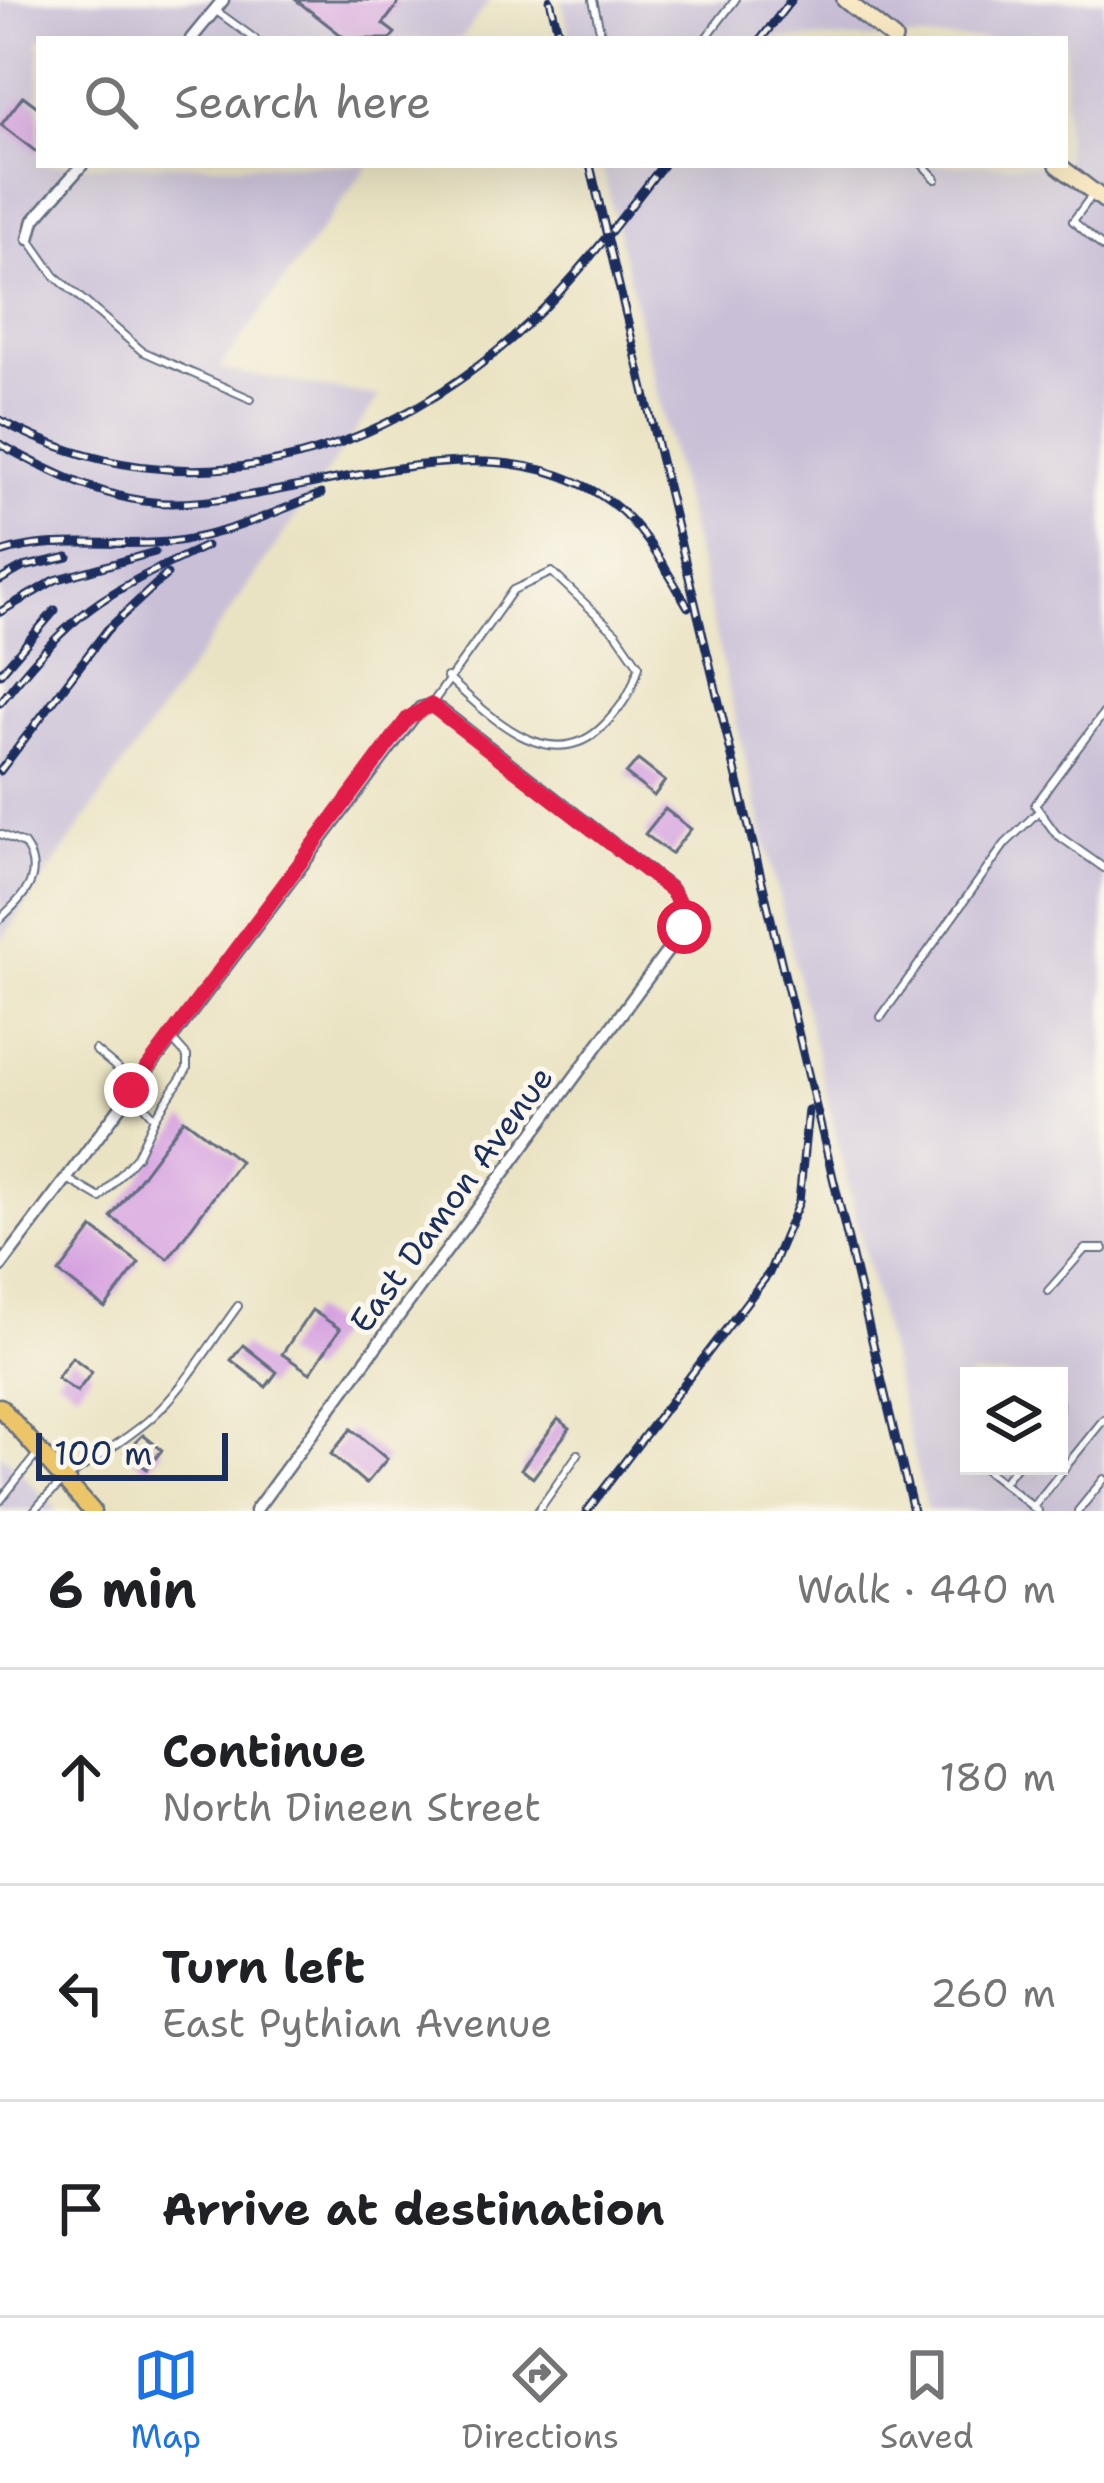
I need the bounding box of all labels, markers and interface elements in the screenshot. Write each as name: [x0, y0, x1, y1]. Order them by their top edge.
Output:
search box: [36, 36, 1068, 168]
icon: search: [78, 69, 144, 135]
text: Search here: [174, 72, 431, 132]
route start: [657, 900, 711, 954]
street label: East Damon Avenue: [339, 1057, 563, 1342]
route end: [104, 1063, 158, 1117]
map controls: [960, 1367, 1068, 1475]
button: layers: [960, 1367, 1068, 1475]
scale bar: [36, 1427, 228, 1480]
text: 100 m: [54, 1431, 153, 1476]
text: 6 min: [48, 1555, 197, 1623]
text: Walk · 440 m: [797, 1563, 1056, 1615]
text: Continue: [162, 1721, 366, 1781]
icon: ahead: [48, 1744, 114, 1810]
text: 180 m: [940, 1751, 1056, 1803]
text: North Dineen Street: [162, 1781, 541, 1833]
text: Turn left: [162, 1937, 365, 1997]
icon: left: [48, 1960, 114, 2026]
text: 260 m: [930, 1967, 1056, 2019]
text: East Pythian Avenue: [162, 1997, 552, 2049]
icon: arrive: [48, 2176, 114, 2242]
text: Arrive at destination: [162, 2179, 665, 2239]
tab: Map: [130, 2342, 201, 2459]
tab: Directions: [462, 2342, 619, 2459]
tab: Saved: [880, 2342, 974, 2459]

